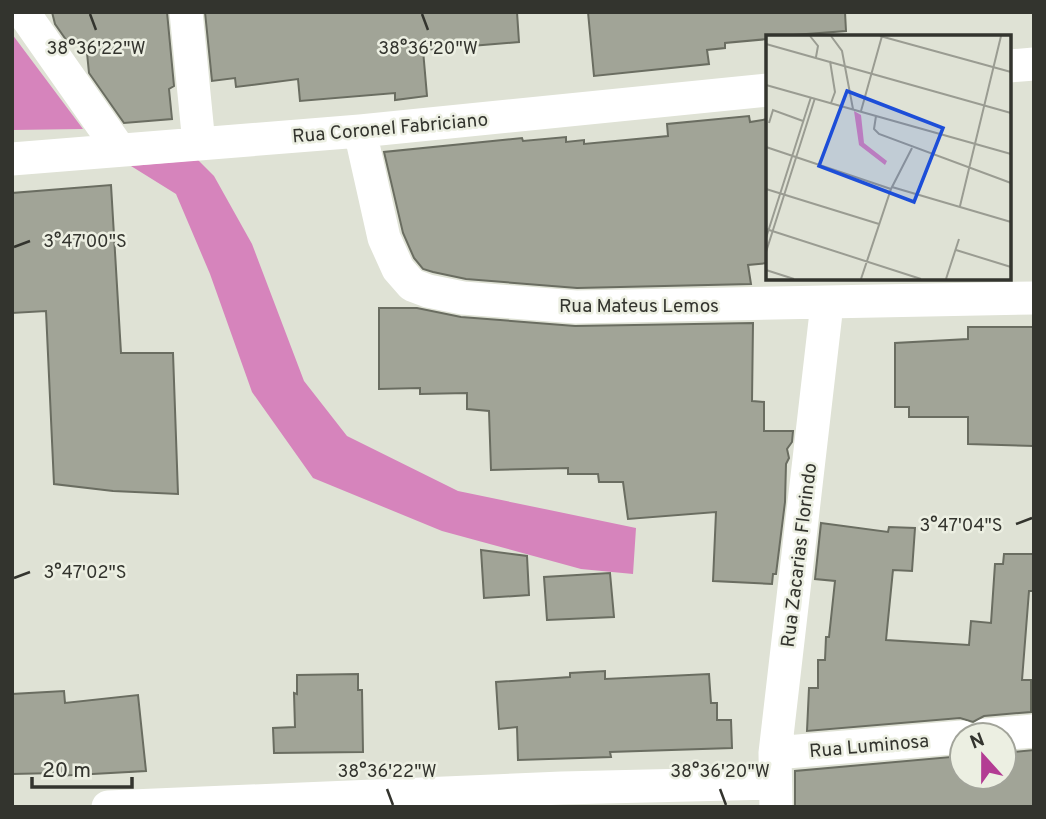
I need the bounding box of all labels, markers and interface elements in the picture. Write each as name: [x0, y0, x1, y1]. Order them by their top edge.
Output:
inset map: [766, 35, 1011, 280]
text: 38°36'22"W: [46, 38, 146, 61]
text: 38°36'20"W: [378, 38, 478, 61]
street label: Rua Coronel Fabriciano: [291, 108, 489, 150]
text: 3°47'00"S: [43, 231, 127, 254]
street label: Rua Mateus Lemos: [559, 295, 719, 319]
street label: Rua Zacarias Florindo: [777, 462, 823, 649]
text: 3°47'04"S: [919, 515, 1003, 538]
text: 3°47'02"S: [43, 562, 127, 585]
north arrow: [948, 721, 1018, 791]
text: N: [967, 728, 988, 756]
street label: Rua Luminosa: [808, 730, 930, 764]
scale bar: [32, 746, 131, 790]
text: 20 m: [42, 758, 91, 785]
text: 38°36'22"W: [337, 761, 437, 784]
text: 38°36'20"W: [670, 761, 770, 784]

